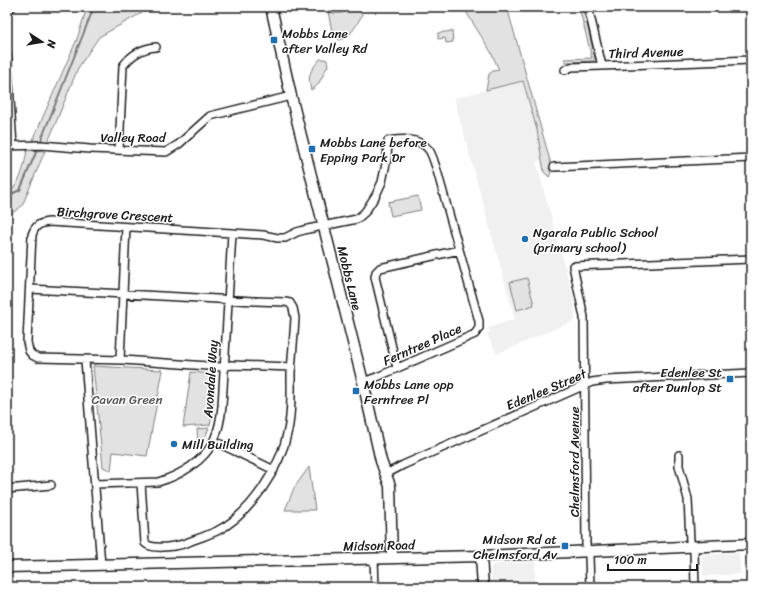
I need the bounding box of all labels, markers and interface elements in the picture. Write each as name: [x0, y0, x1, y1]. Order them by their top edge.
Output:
north arrow: [22, 22, 62, 62]
place label: Mobbs Lane after Valley Rd: [282, 22, 368, 60]
marker: Mobbs Lane after Valley Rd: [269, 35, 279, 45]
text: N: [41, 37, 62, 50]
street label: Third Avenue: [608, 40, 684, 65]
street label: Valley Road: [100, 126, 167, 149]
place label: Mobbs Lane before Epping Park Dr: [320, 131, 427, 169]
marker: Mobbs Lane before Epping Park Dr: [307, 144, 317, 154]
street label: Birchgrove Crescent: [56, 200, 174, 229]
place label: Ngarala Public School (primary school): [533, 221, 658, 259]
marker: Ngarala Public School (primary school): [520, 234, 530, 244]
street label: Mobbs Lane: [330, 243, 369, 313]
street label: Ferntree Place: [379, 317, 466, 372]
street label: Avondale Way: [196, 339, 225, 420]
place label: Edenlee St after Dunlop St: [633, 361, 722, 399]
street label: Edenlee Street: [502, 362, 591, 417]
place label: Mobbs Lane opp Ferntree Pl: [364, 373, 454, 411]
marker: Edenlee St after Dunlop St: [725, 374, 735, 384]
marker: Mobbs Lane opp Ferntree Pl: [351, 386, 361, 396]
park label: Cavan Green: [92, 388, 162, 411]
street label: Chelmsford Avenue: [563, 406, 586, 517]
place label: Mill Building: [182, 433, 254, 456]
marker: Mill Building: [169, 439, 179, 449]
place label: Midson Rd at Chelmsford Av: [473, 528, 558, 566]
street label: Midson Road: [343, 533, 416, 558]
marker: Midson Rd at Chelmsford Av: [560, 541, 570, 551]
scale bar: [608, 546, 697, 572]
text: 100 m: [614, 549, 647, 571]

